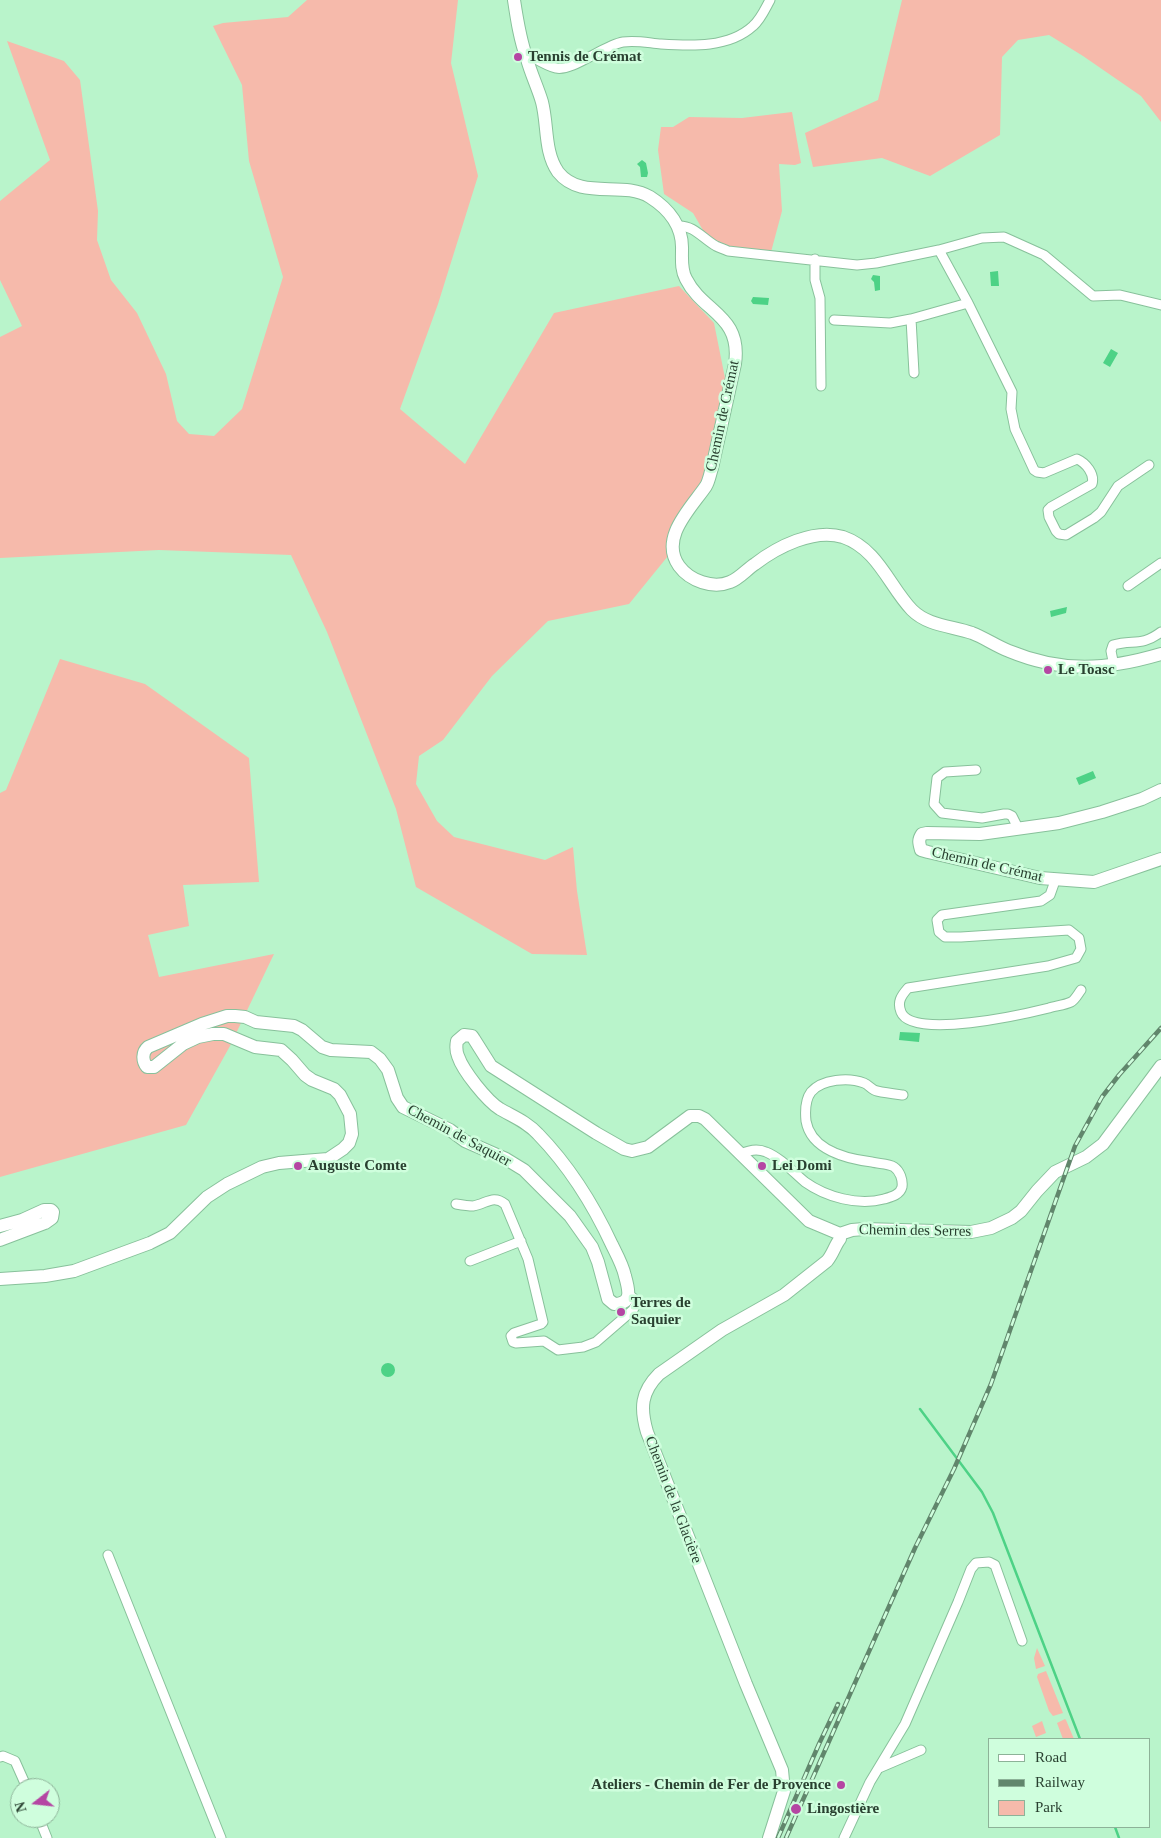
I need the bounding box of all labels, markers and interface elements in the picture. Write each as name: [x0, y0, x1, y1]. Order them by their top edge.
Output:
place label: Tennis de Crémat: [528, 48, 642, 66]
marker: Tennis de Crémat: [512, 51, 524, 63]
street label: Chemin de Crémat: [702, 359, 744, 473]
place label: Le Toasc: [1058, 661, 1115, 679]
marker: Le Toasc: [1042, 664, 1054, 676]
street label: Chemin de Crémat: [930, 843, 1044, 887]
street label: Chemin de Saquier: [404, 1101, 514, 1171]
place label: Auguste Comte: [308, 1157, 407, 1175]
place label: Lei Domi: [772, 1157, 832, 1175]
marker: Auguste Comte: [292, 1160, 304, 1172]
marker: Lei Domi: [756, 1160, 768, 1172]
street label: Chemin des Serres: [859, 1221, 971, 1241]
place label: Terres de Saquier: [631, 1294, 691, 1329]
marker: Terres de Saquier: [615, 1306, 627, 1318]
street label: Chemin de la Glacière: [640, 1434, 706, 1566]
legend: [988, 1738, 1151, 1828]
text: Road: [1035, 1749, 1067, 1765]
text: Railway: [1035, 1774, 1085, 1790]
place label: Ateliers - Chemin de Fer de Provence: [591, 1776, 831, 1794]
north arrow: [10, 1778, 60, 1828]
marker: Ateliers - Chemin de Fer de Provence: [835, 1779, 847, 1791]
text: Park: [1035, 1799, 1063, 1815]
text: N: [12, 1800, 30, 1814]
place label: Lingostière: [807, 1800, 879, 1818]
marker: Lingostière: [789, 1802, 803, 1816]

